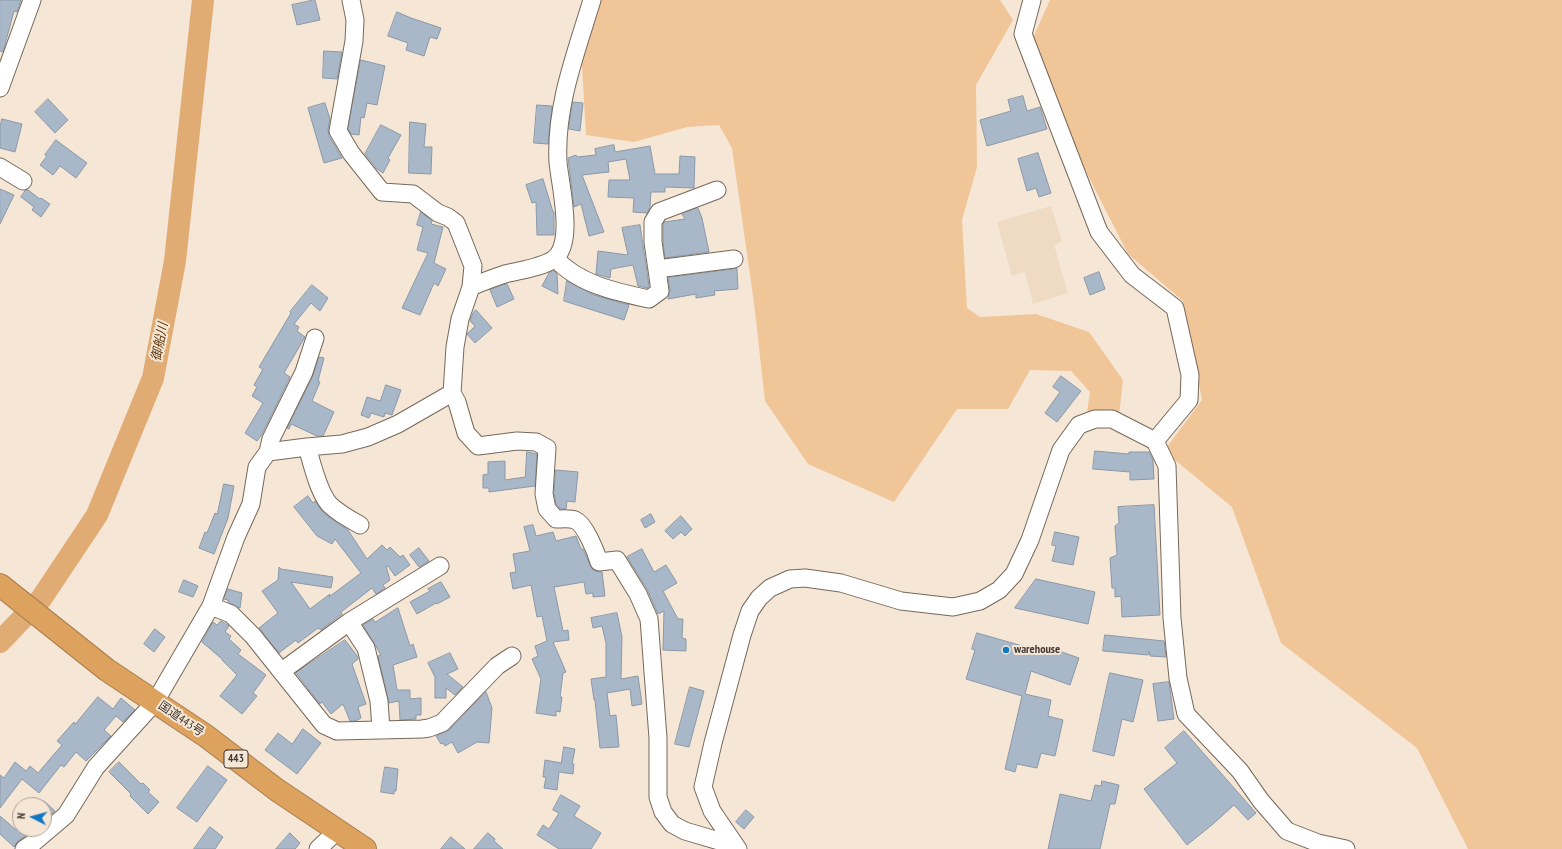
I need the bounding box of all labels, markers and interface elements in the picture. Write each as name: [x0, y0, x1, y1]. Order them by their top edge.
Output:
water label: 御船川: [149, 321, 171, 363]
place label: warehouse: [1014, 643, 1060, 657]
marker: warehouse: [1001, 645, 1011, 655]
street label: 国道443号: [155, 698, 207, 740]
road number: 443: [224, 750, 248, 768]
north arrow: [12, 797, 52, 837]
text: N: [14, 812, 28, 820]

